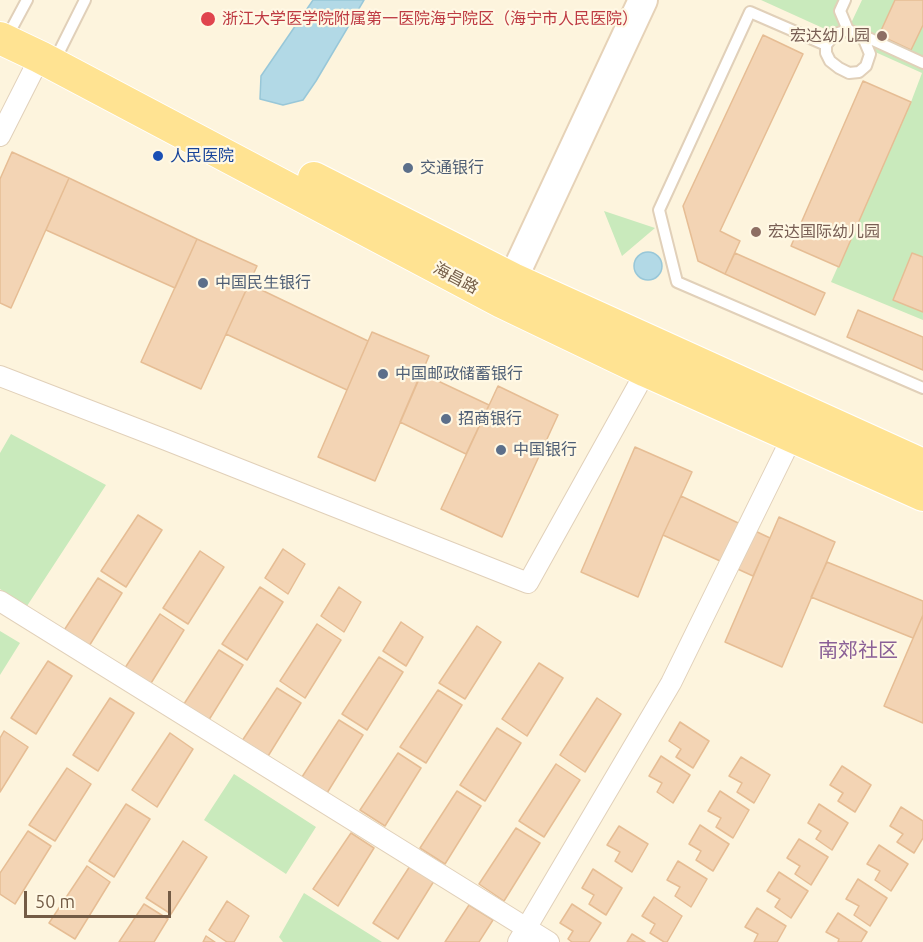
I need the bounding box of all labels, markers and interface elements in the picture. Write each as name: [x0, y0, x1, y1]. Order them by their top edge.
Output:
place label: 浙江大学医学院附属第一医院海宁院区（海宁市人民医院）: [222, 9, 638, 29]
marker: 浙江大学医学院附属第一医院海宁院区（海宁市人民医院）: [199, 10, 217, 28]
place label: 宏达幼儿园: [790, 26, 870, 46]
marker: 宏达幼儿园: [875, 29, 889, 43]
place label: 人民医院: [170, 146, 234, 166]
marker: 人民医院: [151, 149, 165, 163]
place label: 交通银行: [420, 158, 484, 178]
marker: 交通银行: [401, 161, 415, 175]
place label: 宏达国际幼儿园: [768, 222, 880, 242]
marker: 宏达国际幼儿园: [749, 225, 763, 239]
street label: 海昌路: [430, 258, 482, 298]
place label: 中国民生银行: [215, 273, 311, 293]
marker: 中国民生银行: [196, 276, 210, 290]
place label: 中国邮政储蓄银行: [395, 364, 523, 384]
marker: 中国邮政储蓄银行: [376, 367, 390, 381]
place label: 招商银行: [458, 409, 522, 429]
marker: 招商银行: [439, 412, 453, 426]
place label: 中国银行: [513, 440, 577, 460]
marker: 中国银行: [494, 443, 508, 457]
district label: 南郊社区: [818, 638, 898, 662]
scale bar: [27, 879, 174, 917]
text: 50 m: [35, 891, 75, 911]

